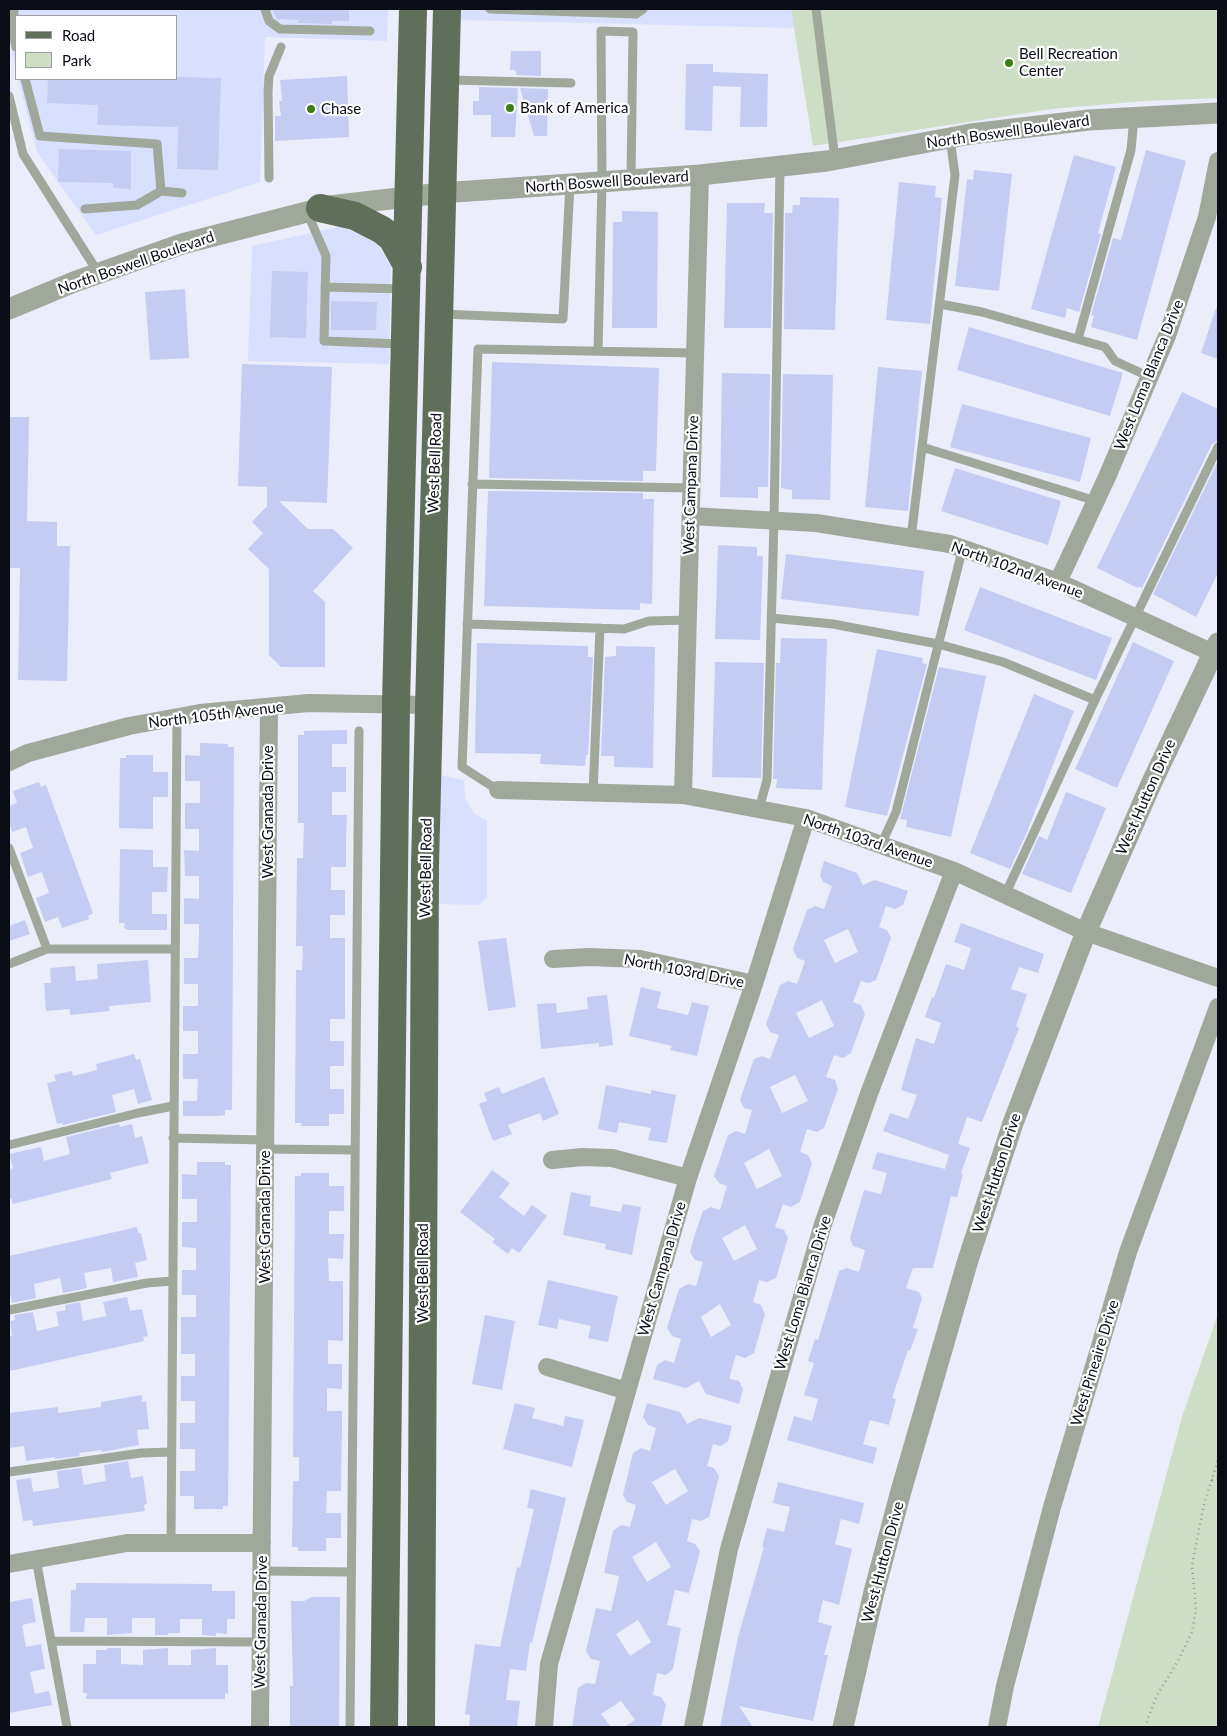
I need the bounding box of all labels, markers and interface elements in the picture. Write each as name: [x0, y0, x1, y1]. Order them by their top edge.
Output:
legend: [15, 15, 178, 80]
text: Road: [62, 26, 95, 44]
place label: Bell Recreation Center: [1019, 45, 1118, 80]
text: Park: [62, 51, 91, 69]
marker: Bell Recreation Center: [1003, 57, 1015, 69]
place label: Bank of America: [520, 99, 628, 117]
place label: Chase: [321, 100, 361, 118]
marker: Bank of America: [504, 102, 516, 114]
marker: Chase: [305, 103, 317, 115]
street label: North Boswell Boulevard: [925, 112, 1091, 152]
street label: North Boswell Boulevard: [524, 167, 690, 197]
street label: North Boswell Boulevard: [55, 228, 217, 298]
street label: West Loma Blanca Drive: [1111, 297, 1187, 453]
street label: West Bell Road: [424, 413, 446, 513]
street label: West Campana Drive: [680, 415, 702, 555]
street label: North 102nd Avenue: [949, 538, 1085, 602]
street label: North 105th Avenue: [147, 698, 285, 732]
street label: West Hutton Drive: [1112, 736, 1180, 858]
street label: West Granada Drive: [259, 745, 277, 879]
street label: North 103rd Avenue: [801, 810, 935, 872]
street label: West Bell Road: [416, 818, 436, 918]
street label: North 103rd Drive: [622, 951, 746, 991]
street label: West Hutton Drive: [969, 1111, 1025, 1235]
street label: West Granada Drive: [256, 1150, 274, 1284]
street label: West Campana Drive: [634, 1200, 690, 1338]
street label: West Loma Blanca Drive: [771, 1214, 835, 1372]
street label: West Bell Road: [414, 1223, 432, 1323]
street label: West Pineaire Drive: [1067, 1298, 1123, 1428]
street label: West Hutton Drive: [858, 1499, 908, 1625]
street label: West Granada Drive: [251, 1555, 271, 1689]

